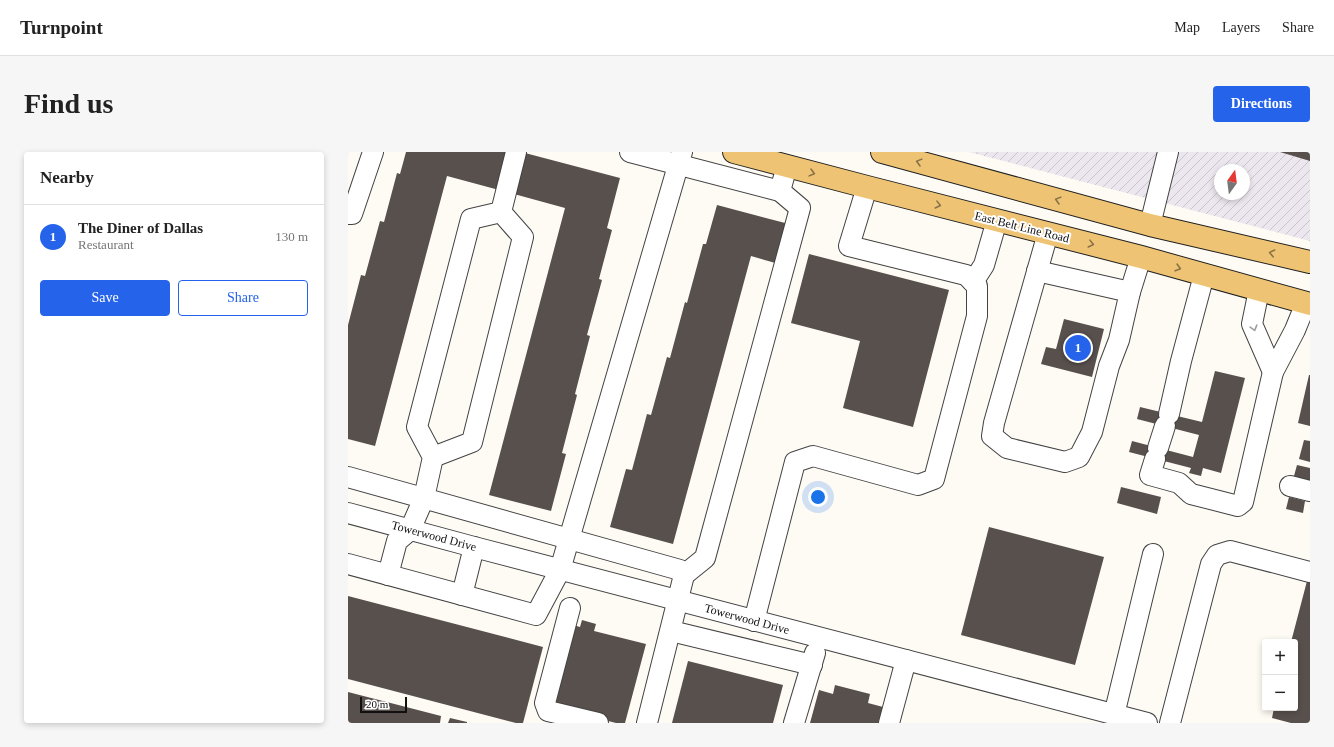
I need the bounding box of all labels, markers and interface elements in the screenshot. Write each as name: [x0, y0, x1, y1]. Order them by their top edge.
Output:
text: Turnpoint: [20, 17, 103, 38]
text: Map: [1174, 20, 1200, 35]
text: Layers: [1222, 20, 1260, 35]
text: Share: [1282, 20, 1314, 35]
button: Directions: [1213, 86, 1310, 122]
text: Find us: [24, 88, 114, 119]
one-way arrow: [916, 158, 923, 167]
north arrow: [1214, 164, 1250, 200]
text: Nearby: [40, 168, 94, 187]
one-way arrow: [809, 168, 816, 176]
one-way arrow: [1055, 196, 1062, 205]
one-way arrow: [935, 201, 941, 209]
street label: East Belt Line Road: [973, 208, 1071, 246]
text: The Diner of Dallas: [78, 220, 203, 236]
text: 1: [50, 229, 56, 244]
text: 130 m: [275, 229, 308, 244]
text: Restaurant: [78, 237, 134, 252]
one-way arrow: [1088, 240, 1095, 248]
one-way arrow: [1269, 250, 1275, 258]
one-way arrow: [1175, 263, 1182, 271]
button: Save: [40, 280, 170, 316]
button: Share: [178, 280, 308, 316]
one-way arrow: [1249, 324, 1258, 331]
pin: 1: [1065, 333, 1091, 363]
your location: [808, 487, 828, 507]
street label: Towerwood Drive: [390, 518, 478, 554]
street label: Towerwood Drive: [703, 601, 791, 637]
map controls: [1262, 639, 1298, 711]
button: +: [1262, 639, 1298, 675]
button: −: [1262, 675, 1298, 711]
scale bar: [360, 695, 407, 714]
text: 20 m: [366, 698, 388, 710]

